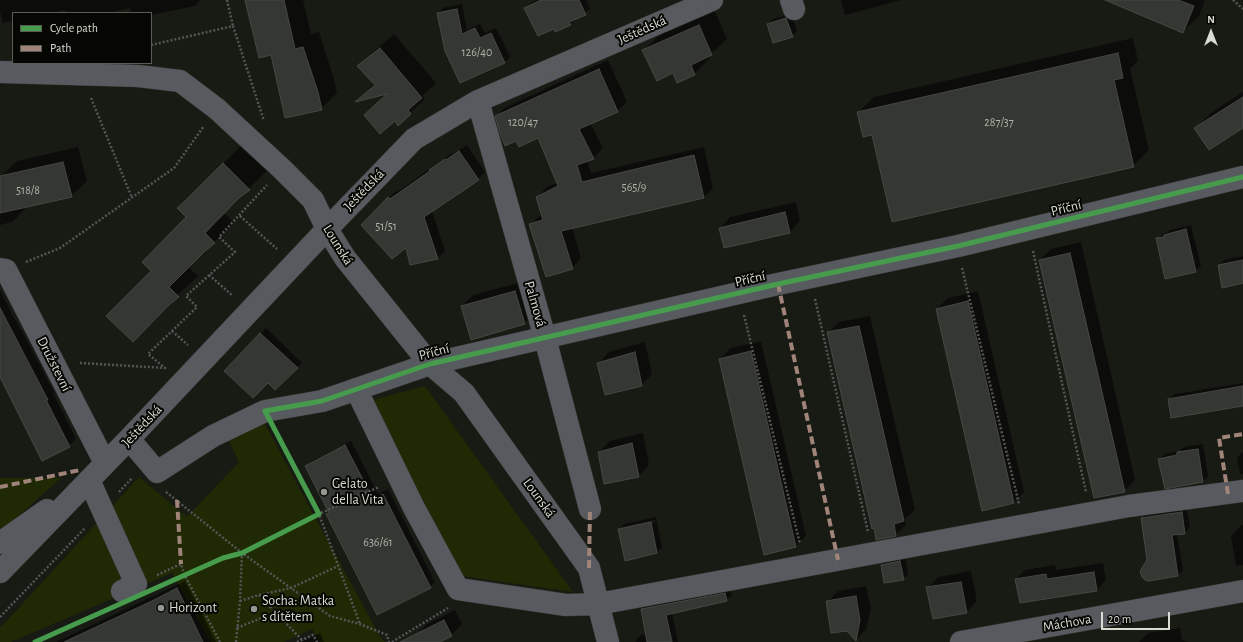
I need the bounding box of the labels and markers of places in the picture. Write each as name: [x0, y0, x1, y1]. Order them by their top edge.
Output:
place label: Gelato della Vita: [332, 476, 384, 508]
marker: Gelato della Vita: [319, 487, 329, 497]
place label: Socha: Matka s dítětem: [262, 593, 334, 626]
place label: Horizont: [169, 600, 217, 616]
marker: Horizont: [156, 603, 166, 613]
marker: Socha: Matka s dítětem: [249, 604, 259, 614]

